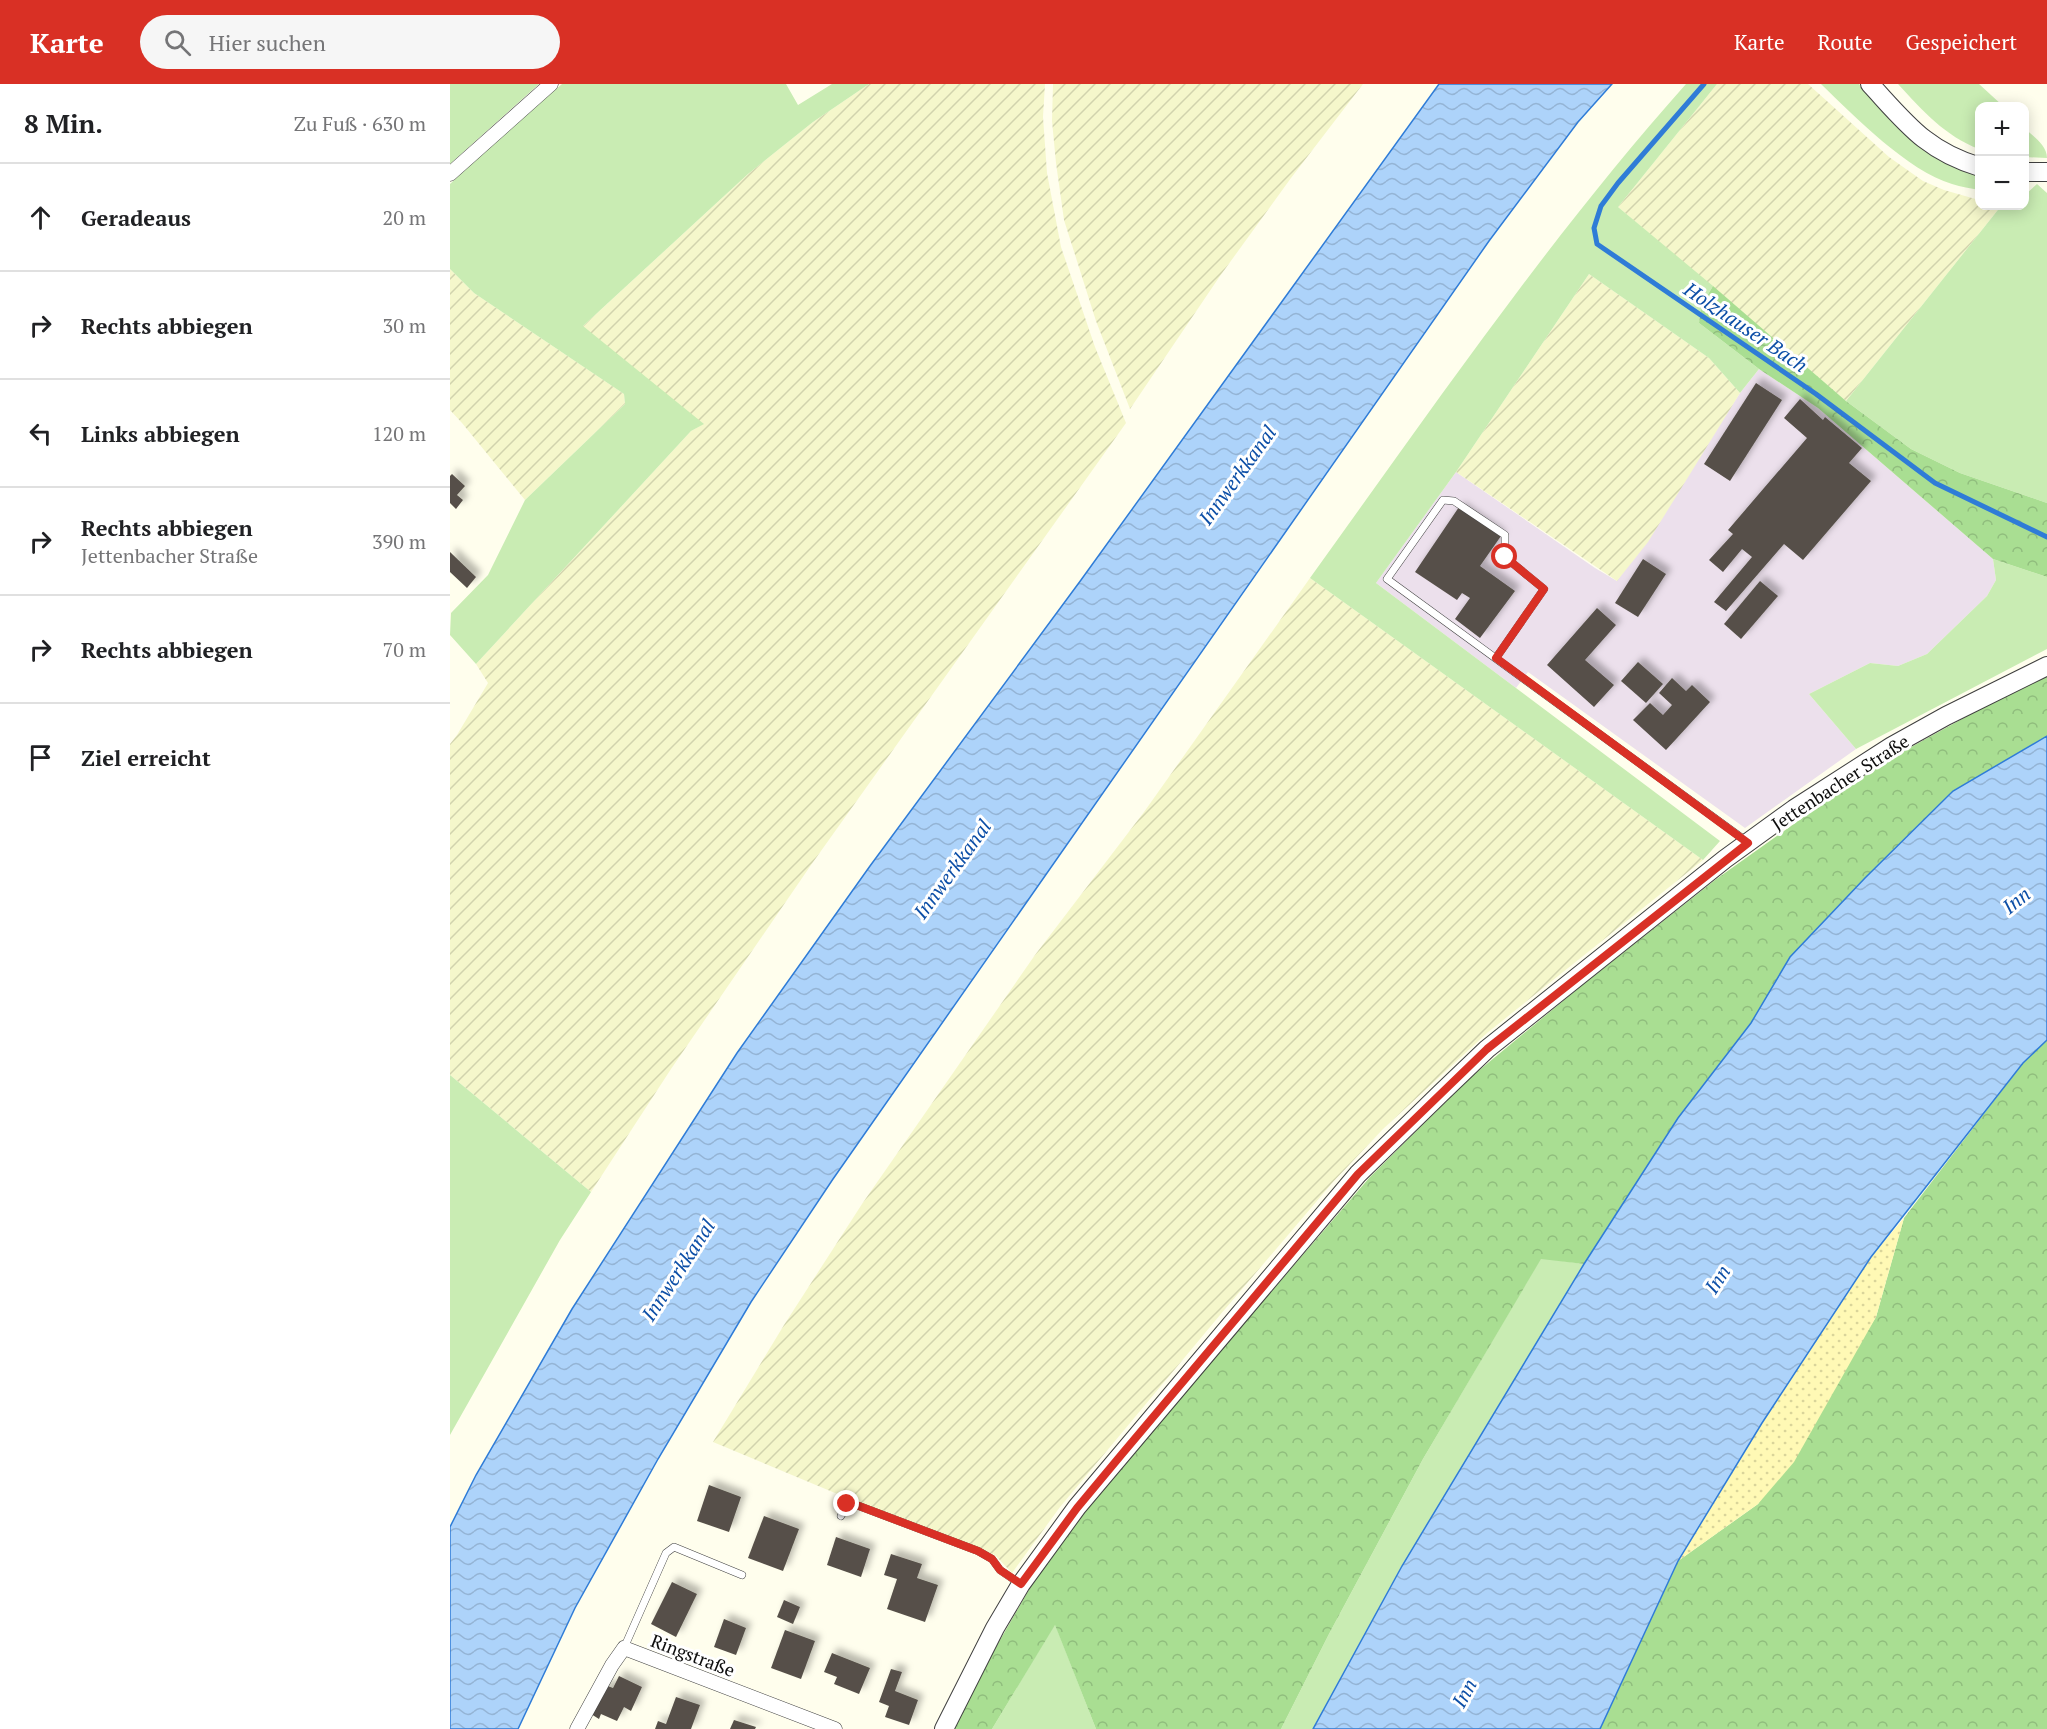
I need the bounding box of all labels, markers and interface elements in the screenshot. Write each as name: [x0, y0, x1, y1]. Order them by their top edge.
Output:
search box: [140, 15, 560, 69]
text: Karte: [30, 24, 104, 61]
icon: search: [161, 26, 194, 59]
text: Hier suchen: [209, 28, 326, 57]
text: Karte: [1734, 28, 1785, 56]
text: Route: [1818, 28, 1873, 56]
text: Gespeichert: [1906, 28, 2017, 56]
map controls: [1975, 102, 2029, 210]
button: +: [1975, 102, 2029, 156]
text: 8 Min.: [24, 106, 103, 140]
text: Zu Fuß · 630 m: [294, 110, 426, 137]
button: −: [1975, 156, 2029, 210]
icon: ahead: [24, 201, 57, 234]
text: Geradeaus: [81, 203, 191, 232]
text: 20 m: [383, 204, 426, 231]
water label: Holzhauser Bach: [1678, 275, 1813, 378]
icon: right: [24, 309, 57, 342]
text: Rechts abbiegen: [81, 311, 253, 340]
text: 30 m: [383, 312, 426, 339]
icon: left: [24, 417, 57, 450]
text: Links abbiegen: [81, 419, 240, 448]
text: 120 m: [372, 420, 426, 447]
water label: Innwerkkanal: [1191, 420, 1282, 531]
text: Rechts abbiegen: [81, 513, 253, 542]
icon: right: [24, 525, 57, 558]
text: 390 m: [372, 528, 426, 555]
text: Jettenbacher Straße: [81, 542, 258, 569]
route start: [1491, 543, 1517, 569]
icon: right: [24, 633, 57, 666]
text: Rechts abbiegen: [81, 635, 253, 664]
text: 70 m: [383, 636, 426, 663]
street label: Jettenbacher Straße: [1767, 729, 1913, 835]
icon: arrive: [24, 741, 57, 774]
text: Ziel erreicht: [81, 743, 211, 772]
water label: Innwerkkanal: [906, 814, 997, 925]
water label: Inn: [1995, 880, 2036, 920]
water label: Innwerkkanal: [634, 1213, 721, 1327]
water label: Inn: [1697, 1260, 1736, 1299]
route end: [833, 1490, 859, 1516]
street label: Ringstraße: [648, 1628, 738, 1682]
water label: Inn: [1445, 1674, 1483, 1713]

